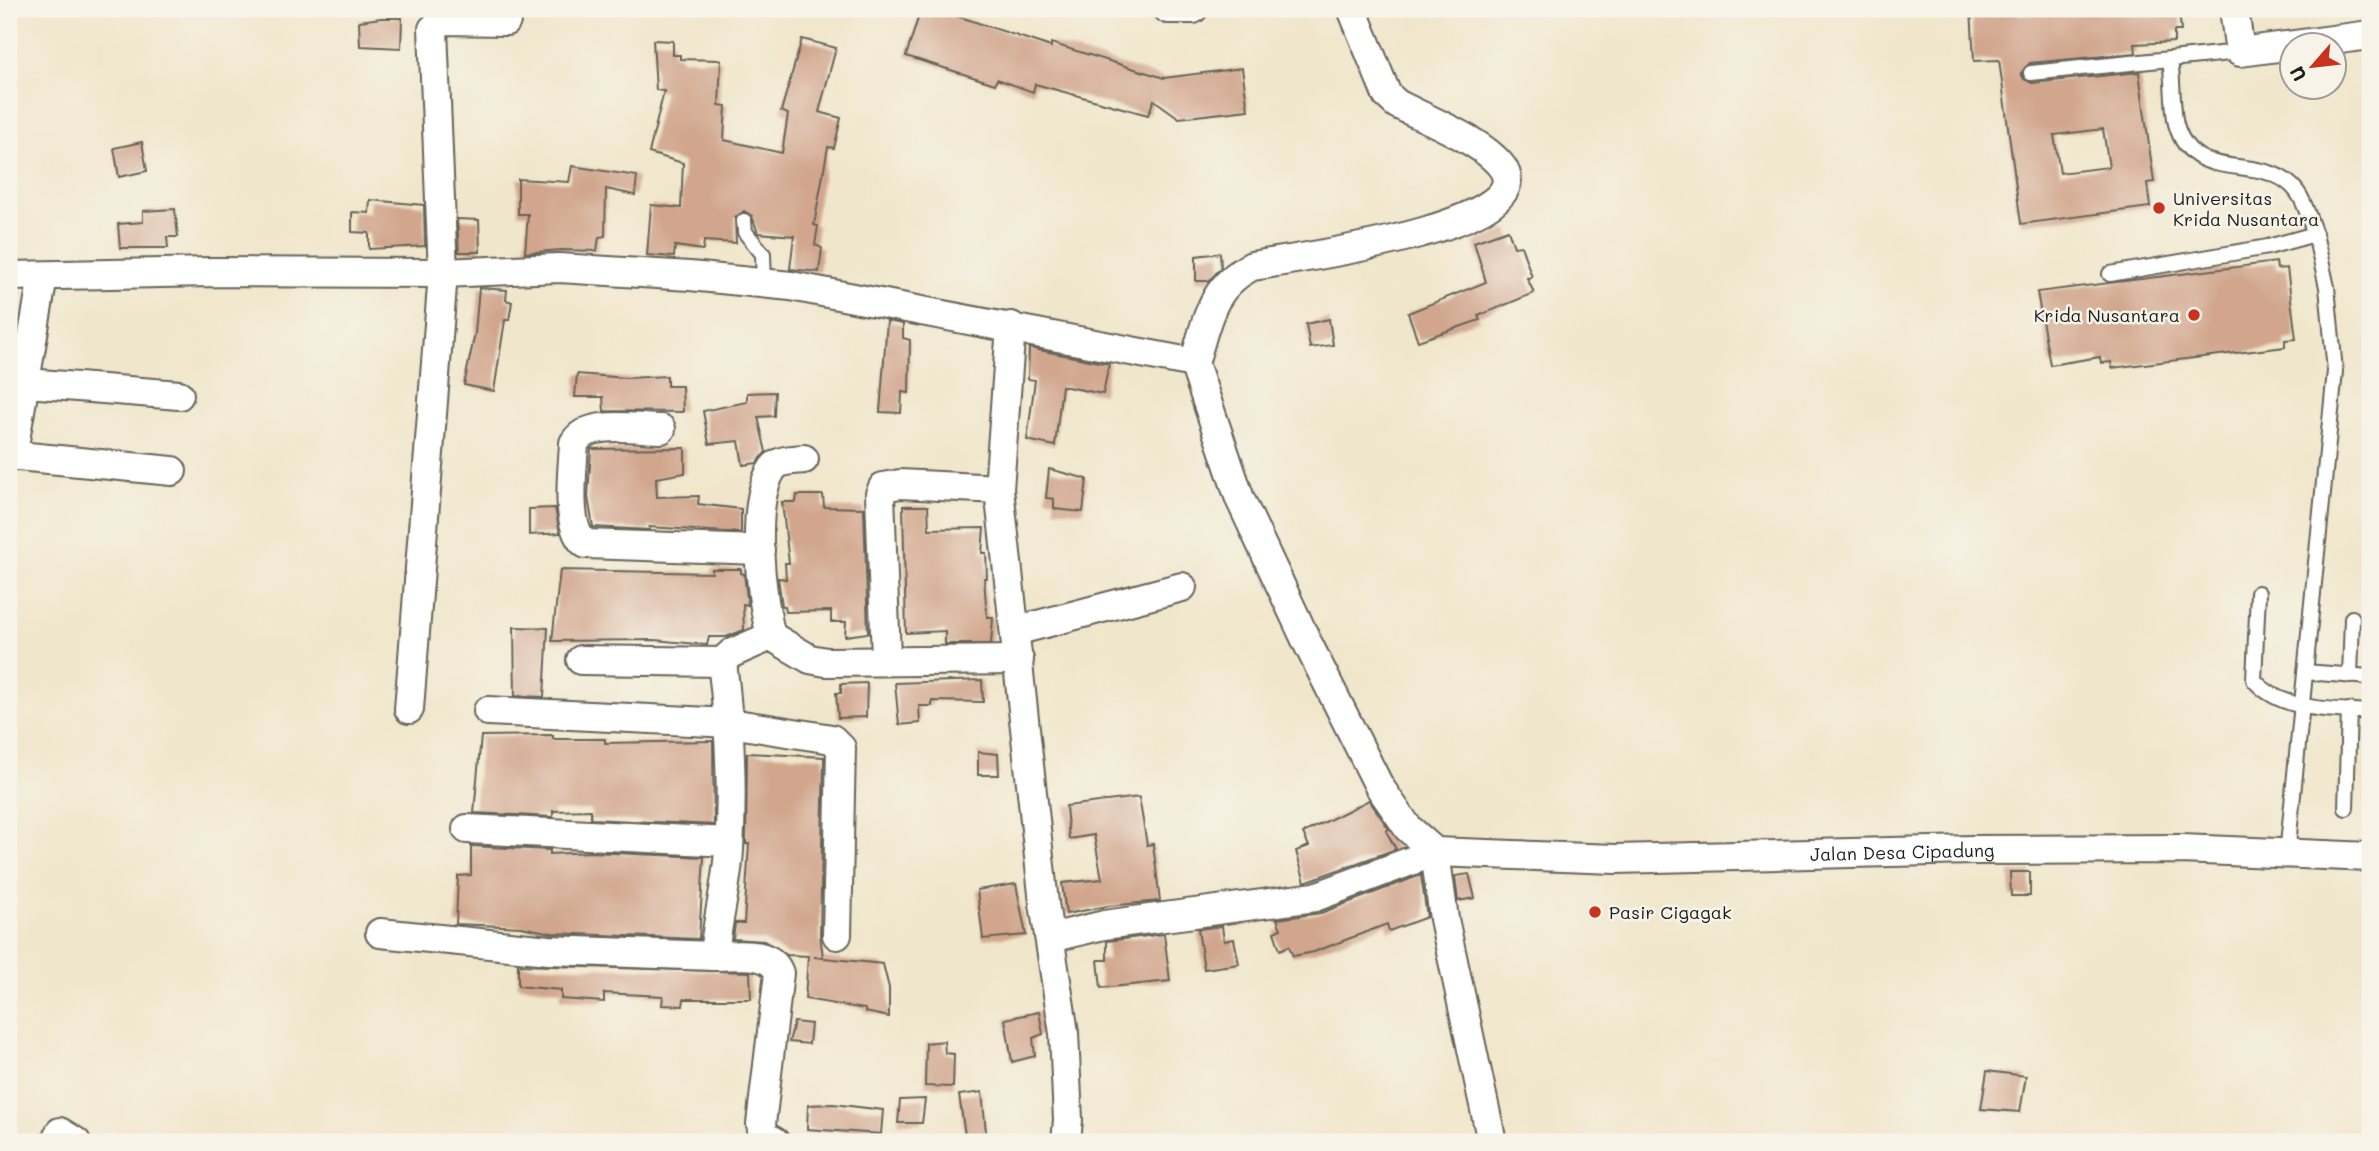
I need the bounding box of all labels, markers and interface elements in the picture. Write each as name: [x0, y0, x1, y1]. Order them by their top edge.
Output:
north arrow: [2278, 32, 2348, 102]
text: U: [2283, 62, 2312, 86]
place label: Universitas Krida Nusantara: [2173, 186, 2319, 231]
marker: Universitas Krida Nusantara: [2151, 200, 2167, 216]
place label: Krida Nusantara: [2034, 303, 2180, 327]
marker: Krida Nusantara: [2186, 307, 2202, 323]
street label: Jalan Desa Cipadung: [1810, 838, 1994, 866]
place label: Pasir Cigagak: [1609, 900, 1732, 924]
marker: Pasir Cigagak: [1587, 904, 1603, 920]

